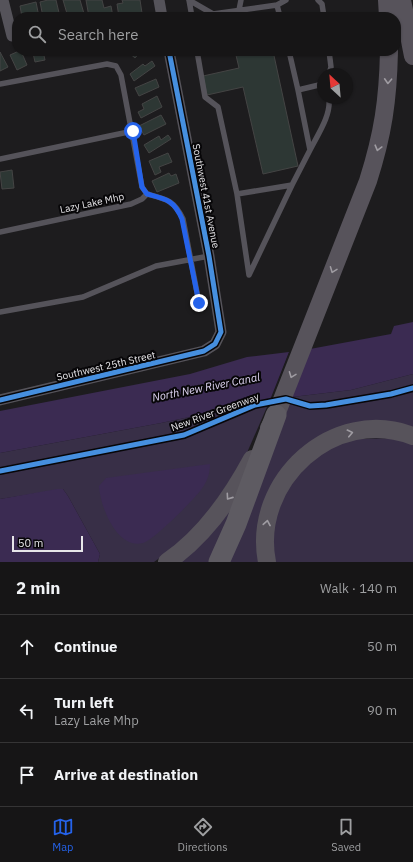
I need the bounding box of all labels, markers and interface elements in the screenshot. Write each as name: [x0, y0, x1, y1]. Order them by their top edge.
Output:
search box: [12, 12, 401, 56]
icon: search: [26, 23, 48, 45]
text: Search here: [58, 25, 138, 44]
north arrow: [317, 68, 353, 104]
one-way arrow: [384, 77, 393, 84]
route start: [124, 122, 142, 140]
street label: Southwest 41st Avenue: [189, 143, 223, 250]
one-way arrow: [374, 144, 383, 151]
street label: Lazy Lake Mhp: [59, 190, 125, 216]
one-way arrow: [329, 266, 337, 273]
route end: [190, 294, 208, 312]
street label: Southwest 25th Street: [55, 348, 157, 384]
water label: North New River Canal: [151, 370, 261, 404]
one-way arrow: [288, 371, 296, 378]
street label: New River Greenway: [169, 390, 261, 434]
one-way arrow: [346, 430, 353, 438]
one-way arrow: [226, 493, 234, 500]
one-way arrow: [262, 520, 270, 526]
scale bar: [12, 534, 83, 553]
text: 50 m: [18, 536, 43, 550]
text: 2 min: [16, 577, 60, 599]
text: Walk · 140 m: [320, 580, 397, 597]
icon: ahead: [16, 636, 38, 658]
text: Continue: [54, 637, 118, 656]
text: 50 m: [367, 638, 397, 655]
text: Turn left: [54, 693, 114, 712]
icon: left: [16, 700, 38, 722]
text: 90 m: [367, 702, 397, 719]
text: Lazy Lake Mhp: [54, 712, 139, 729]
icon: arrive: [16, 764, 38, 786]
text: Arrive at destination: [54, 765, 198, 784]
tab: Map: [52, 816, 74, 854]
tab: Directions: [178, 816, 228, 854]
tab: Saved: [331, 816, 361, 854]

